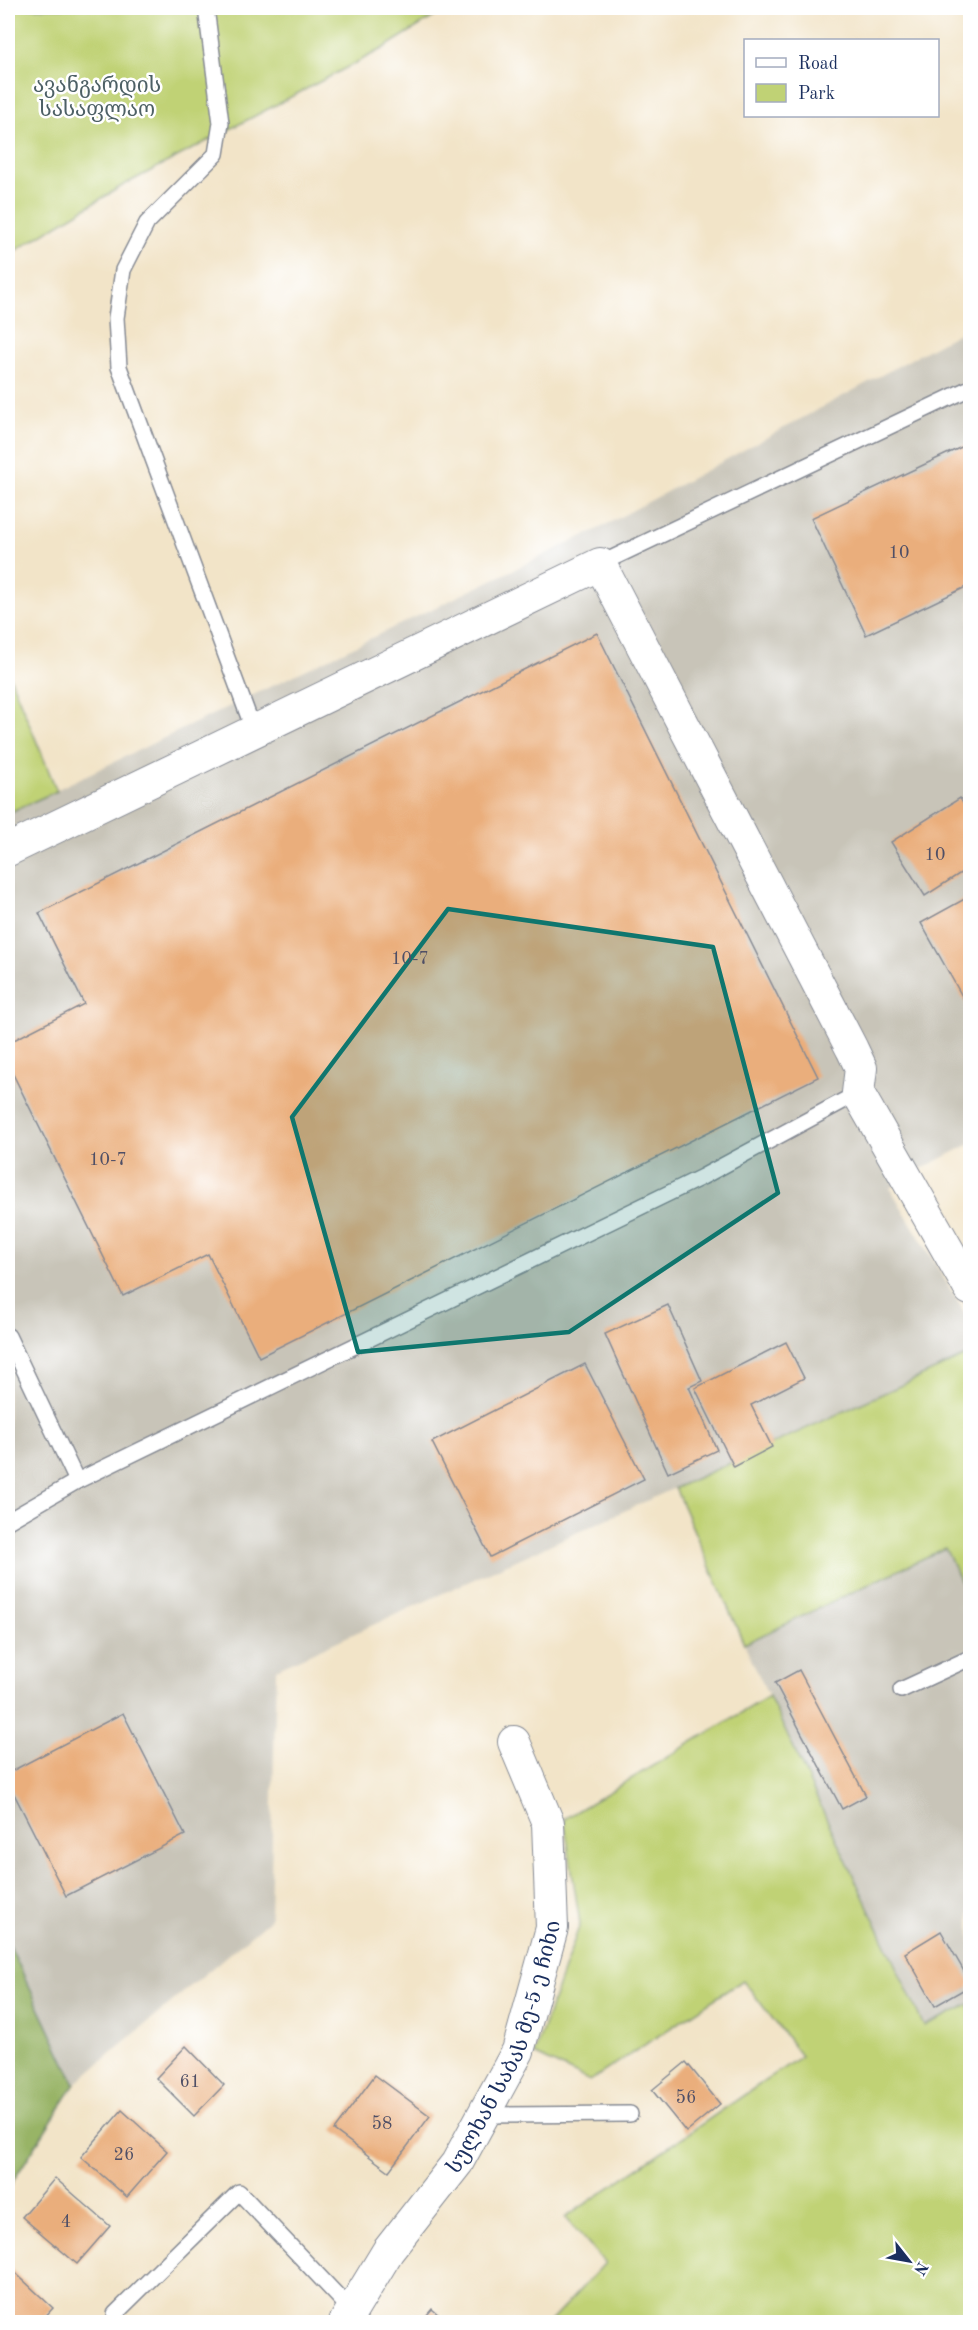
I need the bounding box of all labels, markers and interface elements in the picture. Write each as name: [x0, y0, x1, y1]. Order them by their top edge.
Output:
legend: [744, 39, 939, 117]
text: Road: [798, 55, 838, 73]
park label: ავანგარდის სასაფლაო: [33, 74, 161, 122]
text: Park: [798, 85, 835, 103]
house number: 10: [889, 544, 909, 562]
house number: 10: [925, 846, 945, 864]
house number: 10-7: [391, 950, 429, 968]
house number: 10-7: [89, 1151, 127, 1169]
street label: სულხან საბას მე-5 ე ჩიხი: [443, 1920, 564, 2178]
house number: 61: [180, 2073, 200, 2091]
house number: 56: [676, 2089, 696, 2107]
house number: 58: [372, 2115, 392, 2133]
house number: 26: [114, 2146, 134, 2164]
house number: 4: [61, 2213, 71, 2231]
north arrow: [879, 2231, 939, 2291]
text: N: [910, 2258, 930, 2278]

